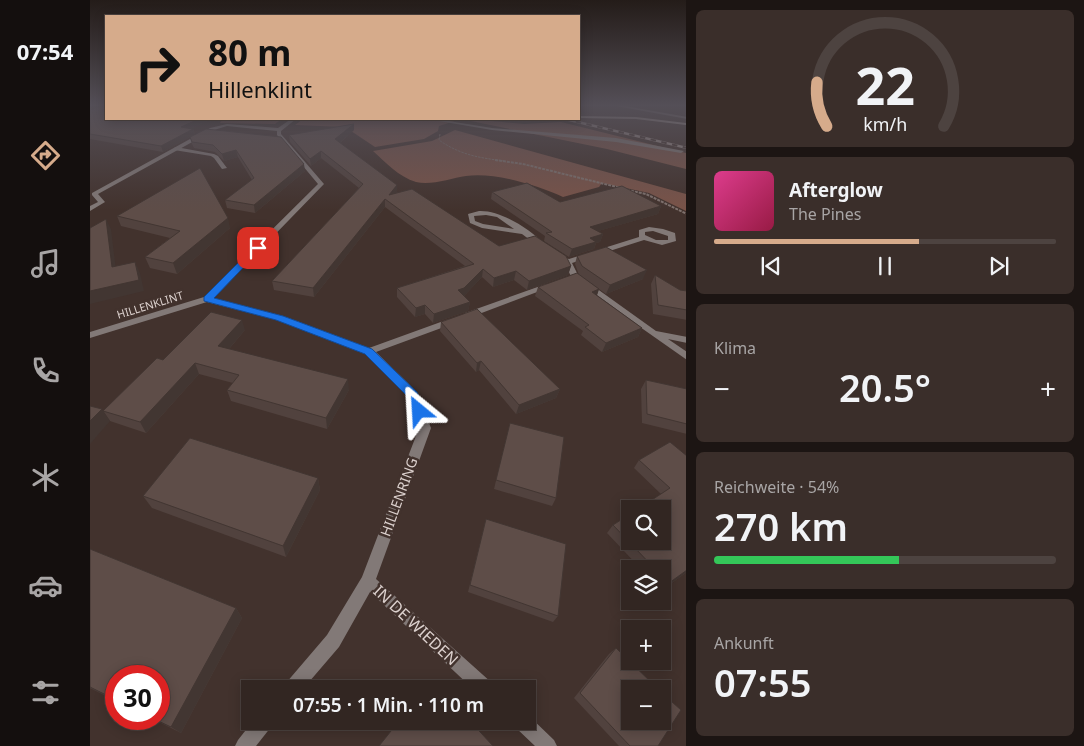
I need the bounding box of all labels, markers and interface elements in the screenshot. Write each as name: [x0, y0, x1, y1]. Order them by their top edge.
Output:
text: 80 m: [208, 29, 291, 76]
icon: right: [125, 35, 190, 100]
text: 07:54: [17, 36, 73, 66]
text: 22: [855, 49, 915, 120]
text: Hillenklint: [208, 74, 312, 104]
text: km/h: [863, 112, 907, 136]
icon: directions: [28, 138, 63, 173]
text: Afterglow: [789, 177, 883, 203]
text: The Pines: [789, 203, 861, 225]
pin: [237, 227, 279, 269]
icon: arrive: [244, 234, 272, 262]
icon: music: [28, 246, 63, 281]
icon: previous: [757, 252, 785, 280]
icon: pause: [871, 252, 899, 280]
icon: next: [985, 252, 1013, 280]
street label: HILLENKLINT: [115, 287, 185, 322]
text: Klima: [714, 337, 756, 359]
icon: phone: [28, 353, 63, 388]
text: 20.5°: [839, 361, 931, 413]
text: −: [714, 369, 730, 407]
text: +: [1040, 369, 1056, 407]
position arrow: [392, 384, 444, 436]
street label: HILLENRING: [375, 455, 422, 539]
icon: climate: [28, 460, 63, 495]
text: Reichweite · 54%: [714, 476, 839, 498]
map controls: [621, 500, 671, 730]
button: search: [621, 500, 671, 550]
text: 270 km: [714, 500, 848, 552]
button: layers: [621, 560, 671, 610]
icon: car: [28, 568, 63, 603]
street label: IN DE WIEDEN: [369, 580, 463, 670]
button: +: [621, 620, 671, 670]
text: Ankunft: [714, 632, 774, 654]
text: 07:55: [714, 656, 811, 708]
speed limit sign: 30: [105, 665, 170, 730]
icon: filters: [28, 675, 63, 710]
button: −: [621, 680, 671, 730]
text: 07:55 · 1 Min. · 110 m: [293, 692, 484, 718]

